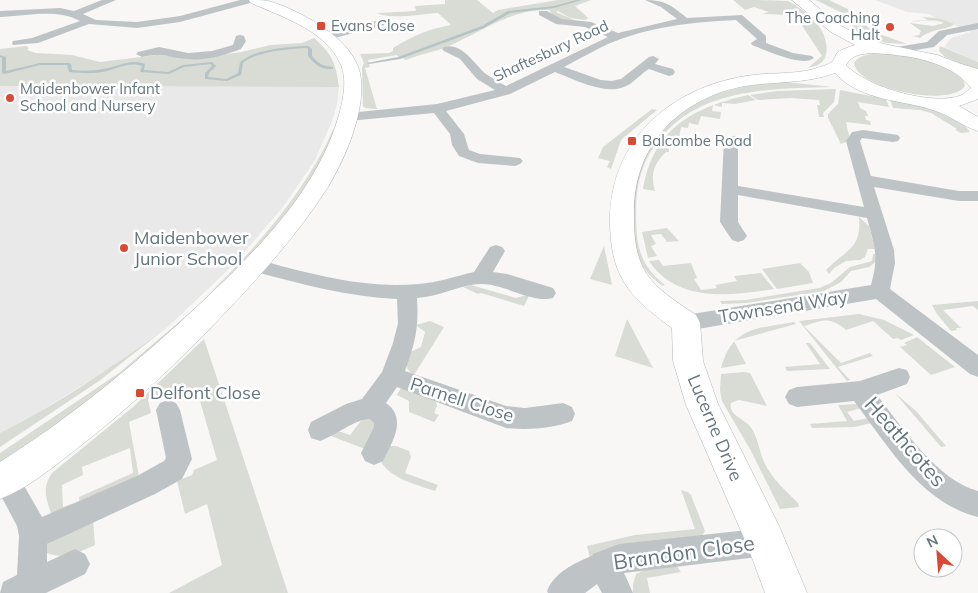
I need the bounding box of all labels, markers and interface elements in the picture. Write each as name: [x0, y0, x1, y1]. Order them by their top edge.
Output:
place label: The Coaching Halt: [785, 8, 880, 44]
place label: Evans Close: [331, 16, 415, 35]
street label: Shaftesbury Road: [490, 16, 611, 86]
marker: Evans Close: [315, 20, 327, 32]
marker: The Coaching Halt: [884, 21, 896, 33]
place label: Maidenbower Infant School and Nursery: [20, 79, 160, 115]
marker: Maidenbower Infant School and Nursery: [4, 92, 16, 104]
place label: Balcombe Road: [642, 131, 752, 150]
marker: Balcombe Road: [626, 135, 638, 147]
place label: Maidenbower Junior School: [134, 226, 249, 270]
marker: Maidenbower Junior School: [118, 242, 130, 254]
street label: Townsend Way: [717, 285, 849, 328]
street label: Lucerne Drive: [683, 371, 748, 485]
street label: Parnell Close: [407, 372, 517, 427]
place label: Delfont Close: [150, 381, 261, 404]
marker: Delfont Close: [134, 387, 146, 399]
street label: Heathcotes: [860, 391, 952, 492]
north arrow: [913, 528, 963, 578]
street label: Brandon Close: [612, 529, 756, 575]
text: N: [924, 531, 941, 552]

